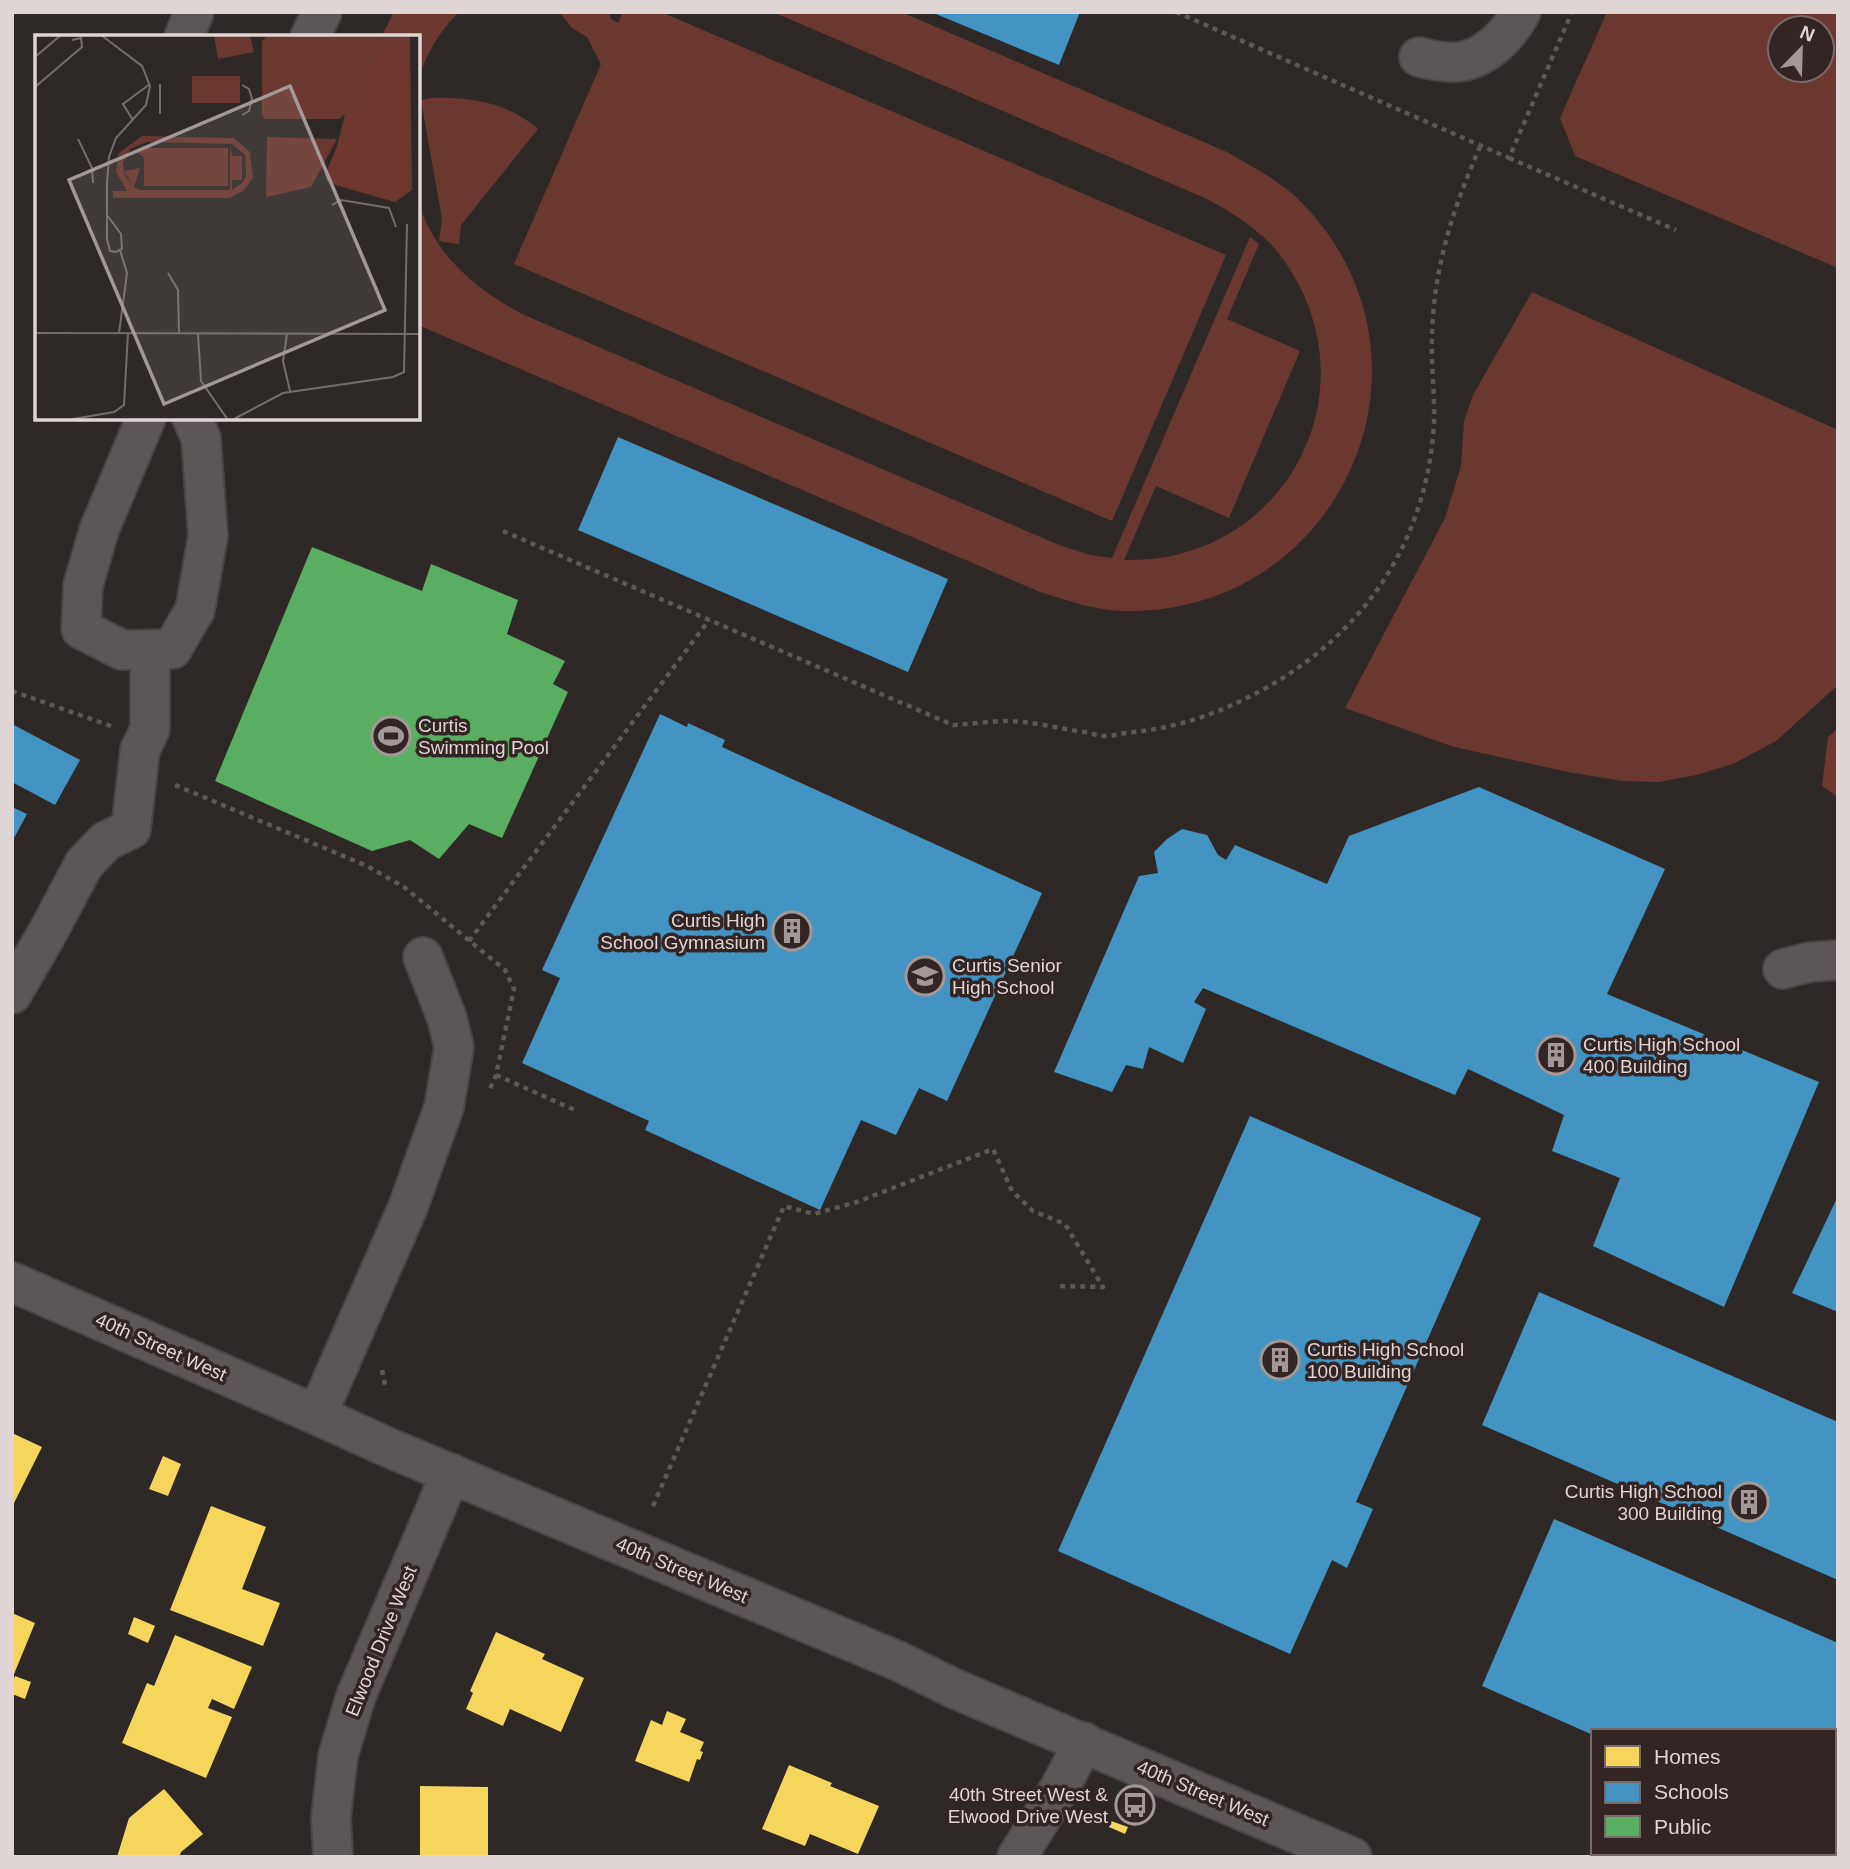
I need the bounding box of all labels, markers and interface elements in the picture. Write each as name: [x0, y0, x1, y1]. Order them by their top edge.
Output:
north arrow: [1766, 14, 1836, 84]
text: N: [1797, 21, 1818, 46]
inset map: [35, 35, 420, 420]
sports icon: Curtis Swimming Pool: [370, 715, 412, 757]
place label: Curtis Swimming Pool: [418, 715, 549, 758]
place label: Curtis High School Gymnasium: [600, 910, 765, 953]
building icon: Curtis High School Gymnasium: [771, 910, 813, 952]
school or university icon: Curtis Senior High School: [904, 955, 946, 997]
place label: Curtis Senior High School: [952, 955, 1062, 998]
building icon: Curtis High School 400 Building: [1535, 1034, 1577, 1076]
place label: Curtis High School 400 Building: [1583, 1034, 1740, 1077]
street label: 40th Street West: [92, 1309, 230, 1386]
building icon: Curtis High School 100 Building: [1259, 1339, 1301, 1381]
place label: Curtis High School 100 Building: [1307, 1339, 1464, 1382]
place label: Curtis High School 300 Building: [1565, 1481, 1722, 1524]
building icon: Curtis High School 300 Building: [1728, 1481, 1770, 1523]
street label: 40th Street West: [613, 1533, 752, 1608]
street label: Elwood Drive West: [341, 1562, 421, 1719]
legend: [1591, 1729, 1836, 1855]
text: Homes: [1654, 1745, 1721, 1768]
street label: 40th Street West: [1134, 1756, 1273, 1831]
text: Schools: [1654, 1780, 1729, 1803]
place label: 40th Street West & Elwood Drive West: [948, 1784, 1109, 1827]
bus stop icon: 40th Street West & Elwood Drive West: [1114, 1784, 1156, 1826]
text: Public: [1654, 1815, 1711, 1838]

